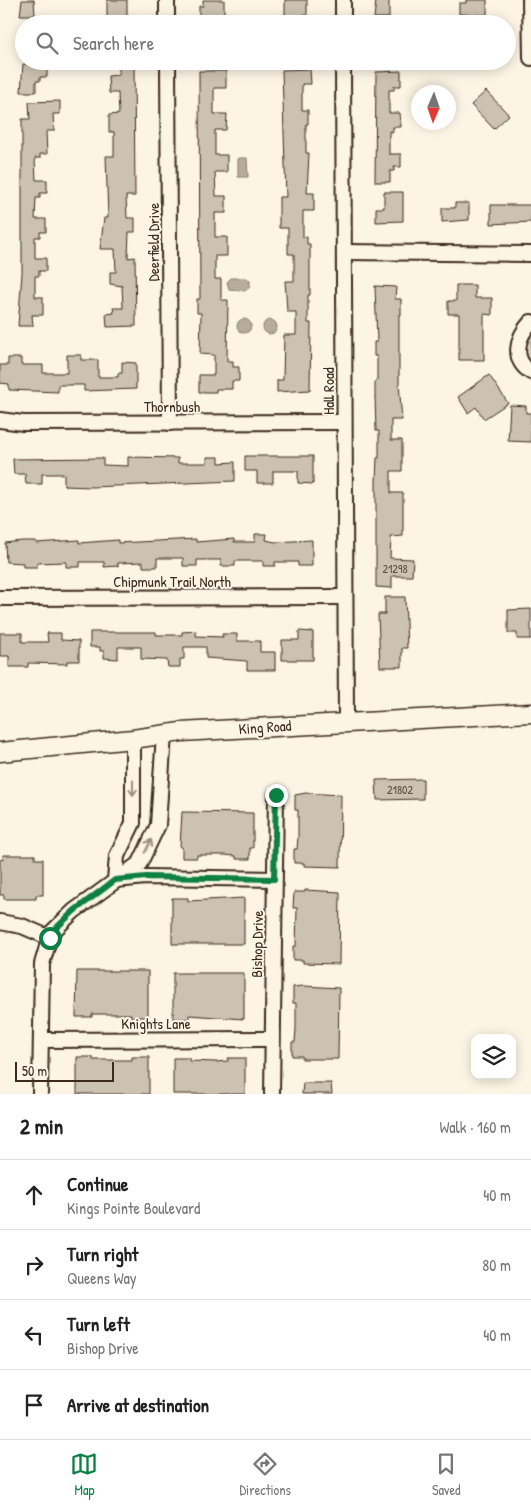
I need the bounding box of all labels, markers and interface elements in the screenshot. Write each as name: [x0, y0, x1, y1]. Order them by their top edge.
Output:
search box: [15, 15, 516, 70]
icon: search: [33, 29, 61, 57]
text: Search here: [73, 30, 154, 56]
north arrow: [411, 85, 456, 130]
street label: Deerfield Drive: [143, 203, 164, 281]
street label: Hall Road: [318, 367, 339, 415]
street label: Thornbush: [144, 396, 200, 417]
house number: 21298: [382, 560, 408, 577]
street label: Chipmunk Trail North: [113, 571, 231, 592]
street label: King Road: [238, 715, 292, 739]
one-way arrow: [128, 780, 138, 796]
house number: 21802: [387, 781, 413, 798]
route end: [265, 784, 288, 807]
one-way arrow: [144, 839, 153, 854]
street label: Bishop Drive: [246, 910, 268, 978]
route start: [39, 927, 62, 950]
street label: Knights Lane: [121, 1013, 191, 1034]
map controls: [471, 1034, 516, 1079]
button: layers: [471, 1034, 516, 1079]
scale bar: [15, 1059, 114, 1082]
text: 50 m: [22, 1061, 47, 1080]
text: 2 min: [20, 1112, 63, 1141]
text: Walk · 160 m: [439, 1116, 511, 1138]
text: Continue: [67, 1171, 128, 1197]
icon: ahead: [20, 1181, 48, 1209]
text: 40 m: [483, 1184, 511, 1206]
text: Kings Pointe Boulevard: [67, 1197, 200, 1219]
text: Turn right: [67, 1241, 138, 1267]
icon: right: [20, 1251, 48, 1279]
text: 80 m: [482, 1254, 511, 1276]
text: Queens Way: [67, 1267, 137, 1289]
text: Turn left: [67, 1311, 130, 1337]
icon: left: [20, 1321, 48, 1349]
text: 40 m: [483, 1324, 511, 1346]
text: Bishop Drive: [67, 1337, 139, 1359]
icon: arrive: [20, 1391, 48, 1419]
text: Arrive at destination: [67, 1392, 209, 1418]
tab: Map: [70, 1450, 98, 1499]
tab: Directions: [239, 1450, 291, 1499]
tab: Saved: [432, 1450, 461, 1499]

